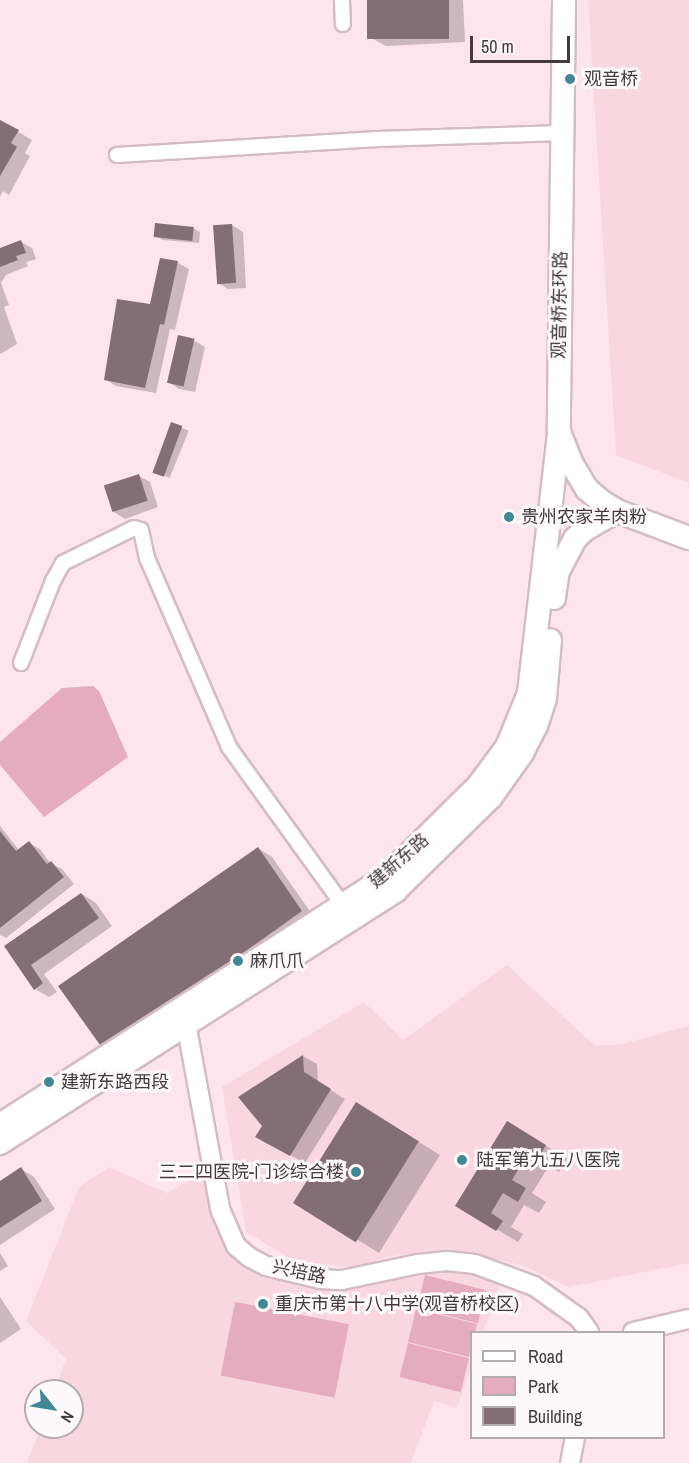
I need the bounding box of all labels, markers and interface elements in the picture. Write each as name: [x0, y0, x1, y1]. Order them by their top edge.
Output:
scale bar: [473, 24, 574, 62]
text: 50 m: [481, 34, 514, 59]
place label: 观音桥: [584, 68, 638, 90]
marker: 观音桥: [561, 70, 579, 88]
street label: 观音桥东环路: [548, 251, 572, 359]
place label: 贵州农家羊肉粉: [521, 506, 647, 528]
marker: 贵州农家羊肉粉: [502, 510, 516, 524]
street label: 建新东路: [365, 829, 433, 893]
place label: 麻爪爪: [250, 950, 304, 972]
marker: 麻爪爪: [231, 954, 245, 968]
place label: 建新东路西段: [61, 1071, 169, 1093]
marker: 建新东路西段: [42, 1075, 56, 1089]
place label: 陆军第九五八医院: [476, 1149, 620, 1171]
marker: 陆军第九五八医院: [453, 1151, 471, 1169]
place label: 三二四医院-门诊综合楼: [159, 1161, 344, 1183]
marker: 三二四医院-门诊综合楼: [349, 1165, 363, 1179]
street label: 兴培路: [270, 1256, 328, 1288]
place label: 重庆市第十八中学(观音桥校区): [275, 1293, 519, 1315]
marker: 重庆市第十八中学(观音桥校区): [256, 1297, 270, 1311]
legend: [470, 1331, 665, 1439]
text: Road: [528, 1344, 563, 1369]
text: Park: [528, 1374, 558, 1399]
north arrow: [24, 1379, 84, 1439]
text: Building: [528, 1404, 582, 1429]
text: N: [56, 1408, 80, 1427]

